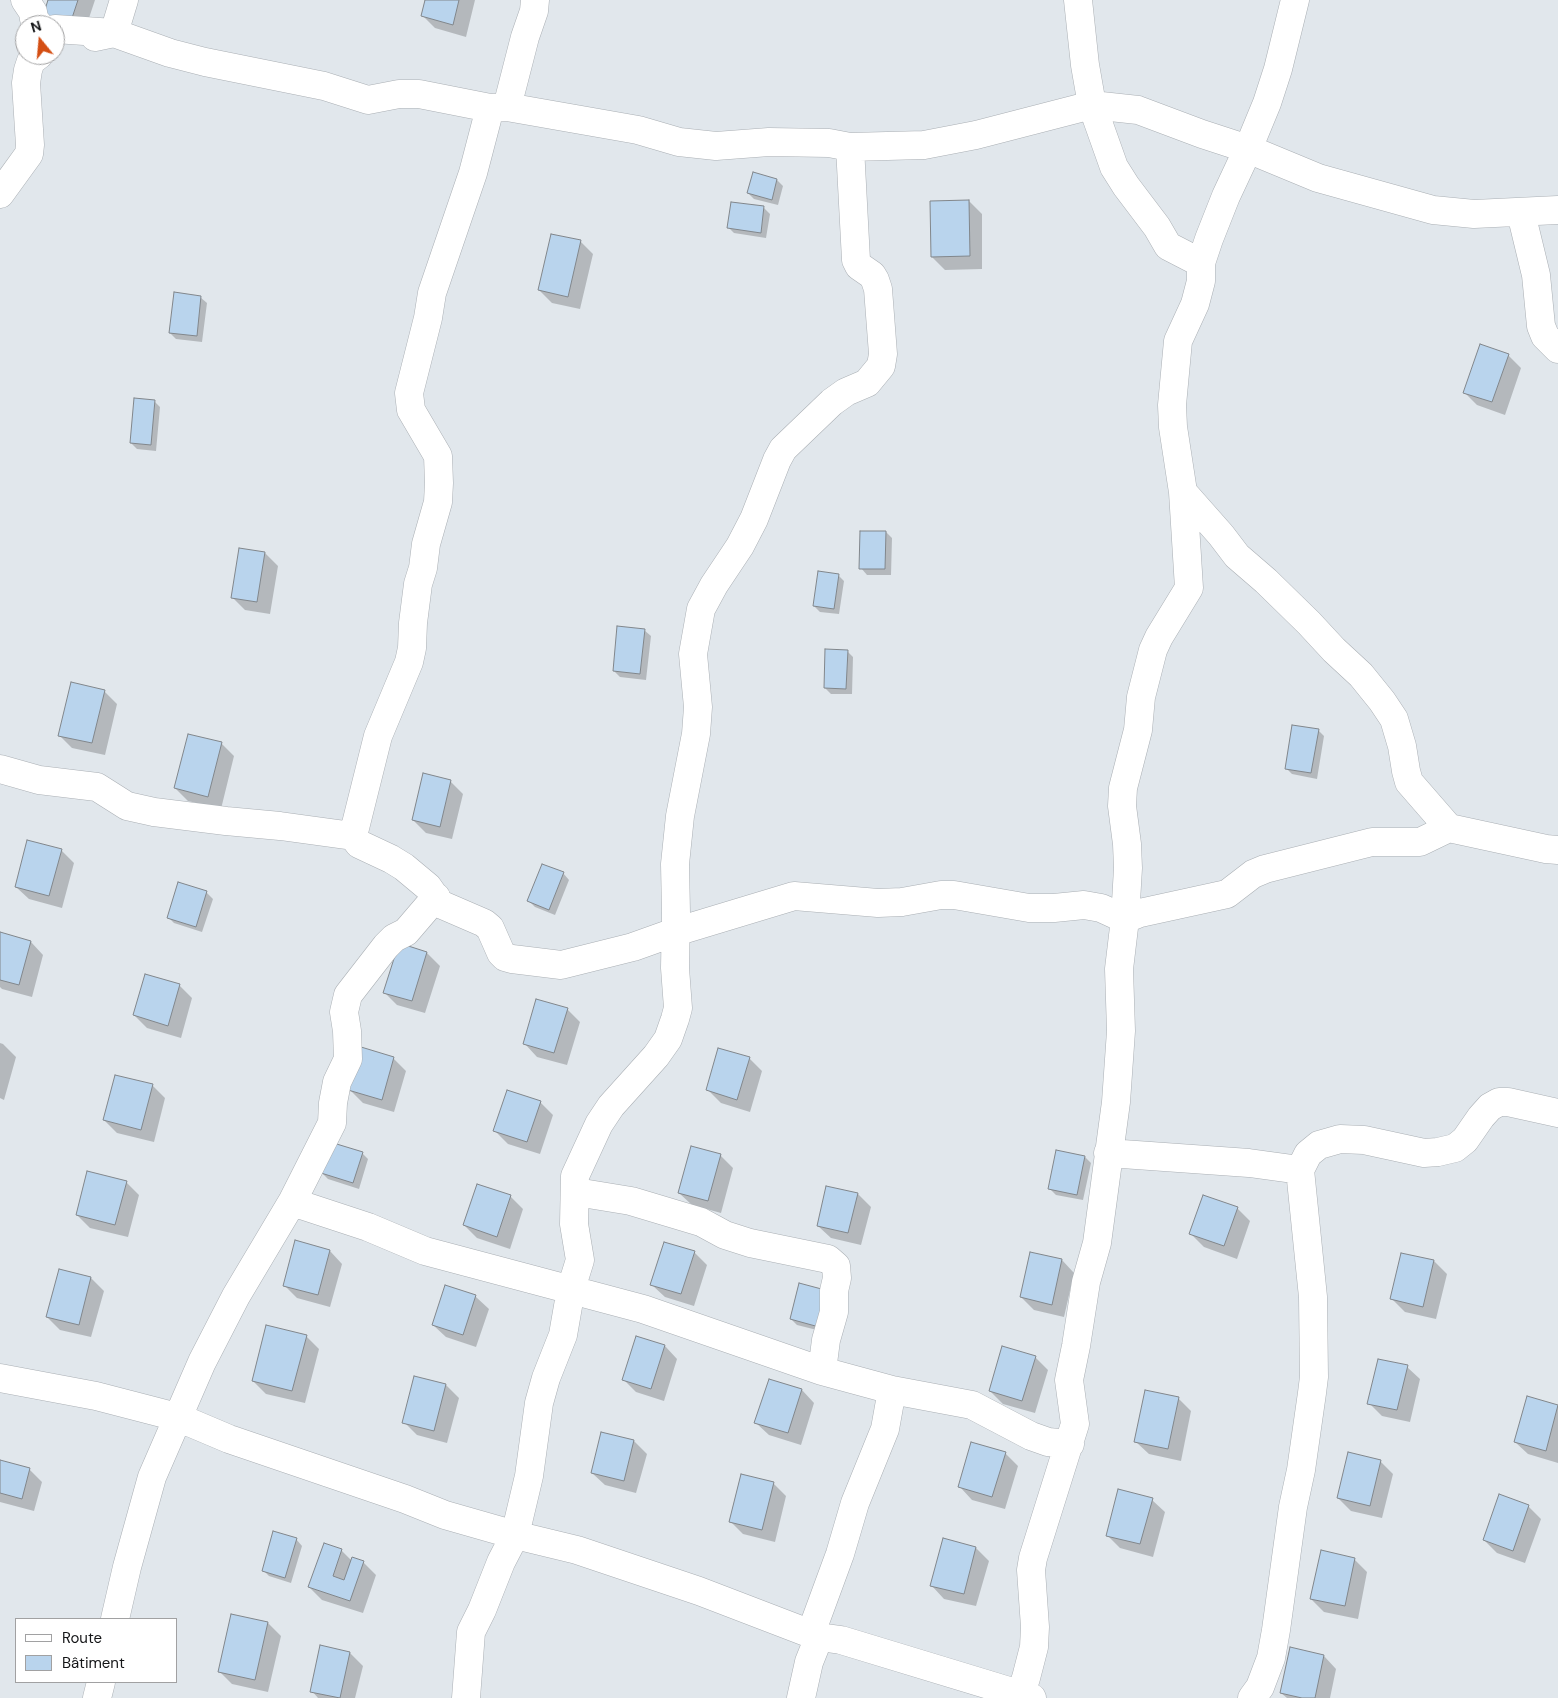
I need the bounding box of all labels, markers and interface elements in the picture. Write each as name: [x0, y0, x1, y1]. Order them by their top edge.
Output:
north arrow: [15, 15, 65, 65]
text: N: [28, 17, 43, 37]
legend: [15, 1618, 178, 1683]
text: Route: [62, 1628, 102, 1648]
text: Bâtiment: [62, 1653, 125, 1673]

